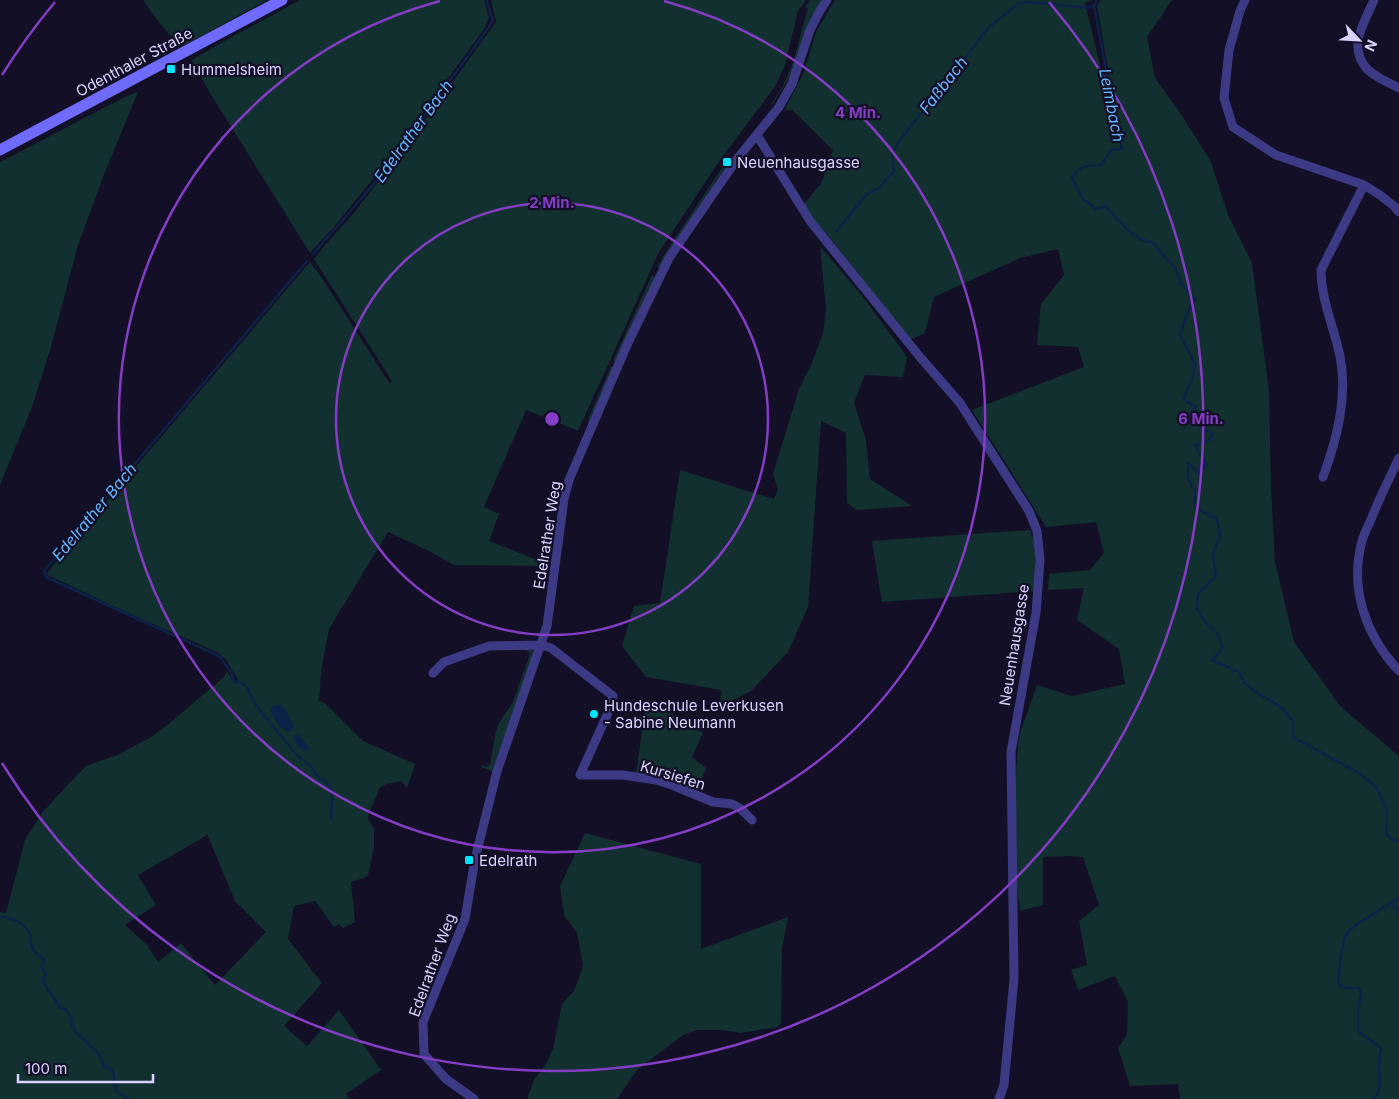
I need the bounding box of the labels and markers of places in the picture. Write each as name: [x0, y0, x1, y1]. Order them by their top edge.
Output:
place label: Hummelsheim: [181, 60, 282, 79]
marker: Hummelsheim: [165, 63, 177, 75]
place label: Neuenhausgasse: [737, 153, 860, 172]
marker: Neuenhausgasse: [721, 156, 733, 168]
centre of rings: [543, 410, 561, 428]
place label: Hundeschule Leverkusen - Sabine Neumann: [604, 696, 784, 732]
marker: Hundeschule Leverkusen - Sabine Neumann: [588, 708, 600, 720]
place label: Edelrath: [479, 851, 537, 870]
marker: Edelrath: [463, 854, 475, 866]

